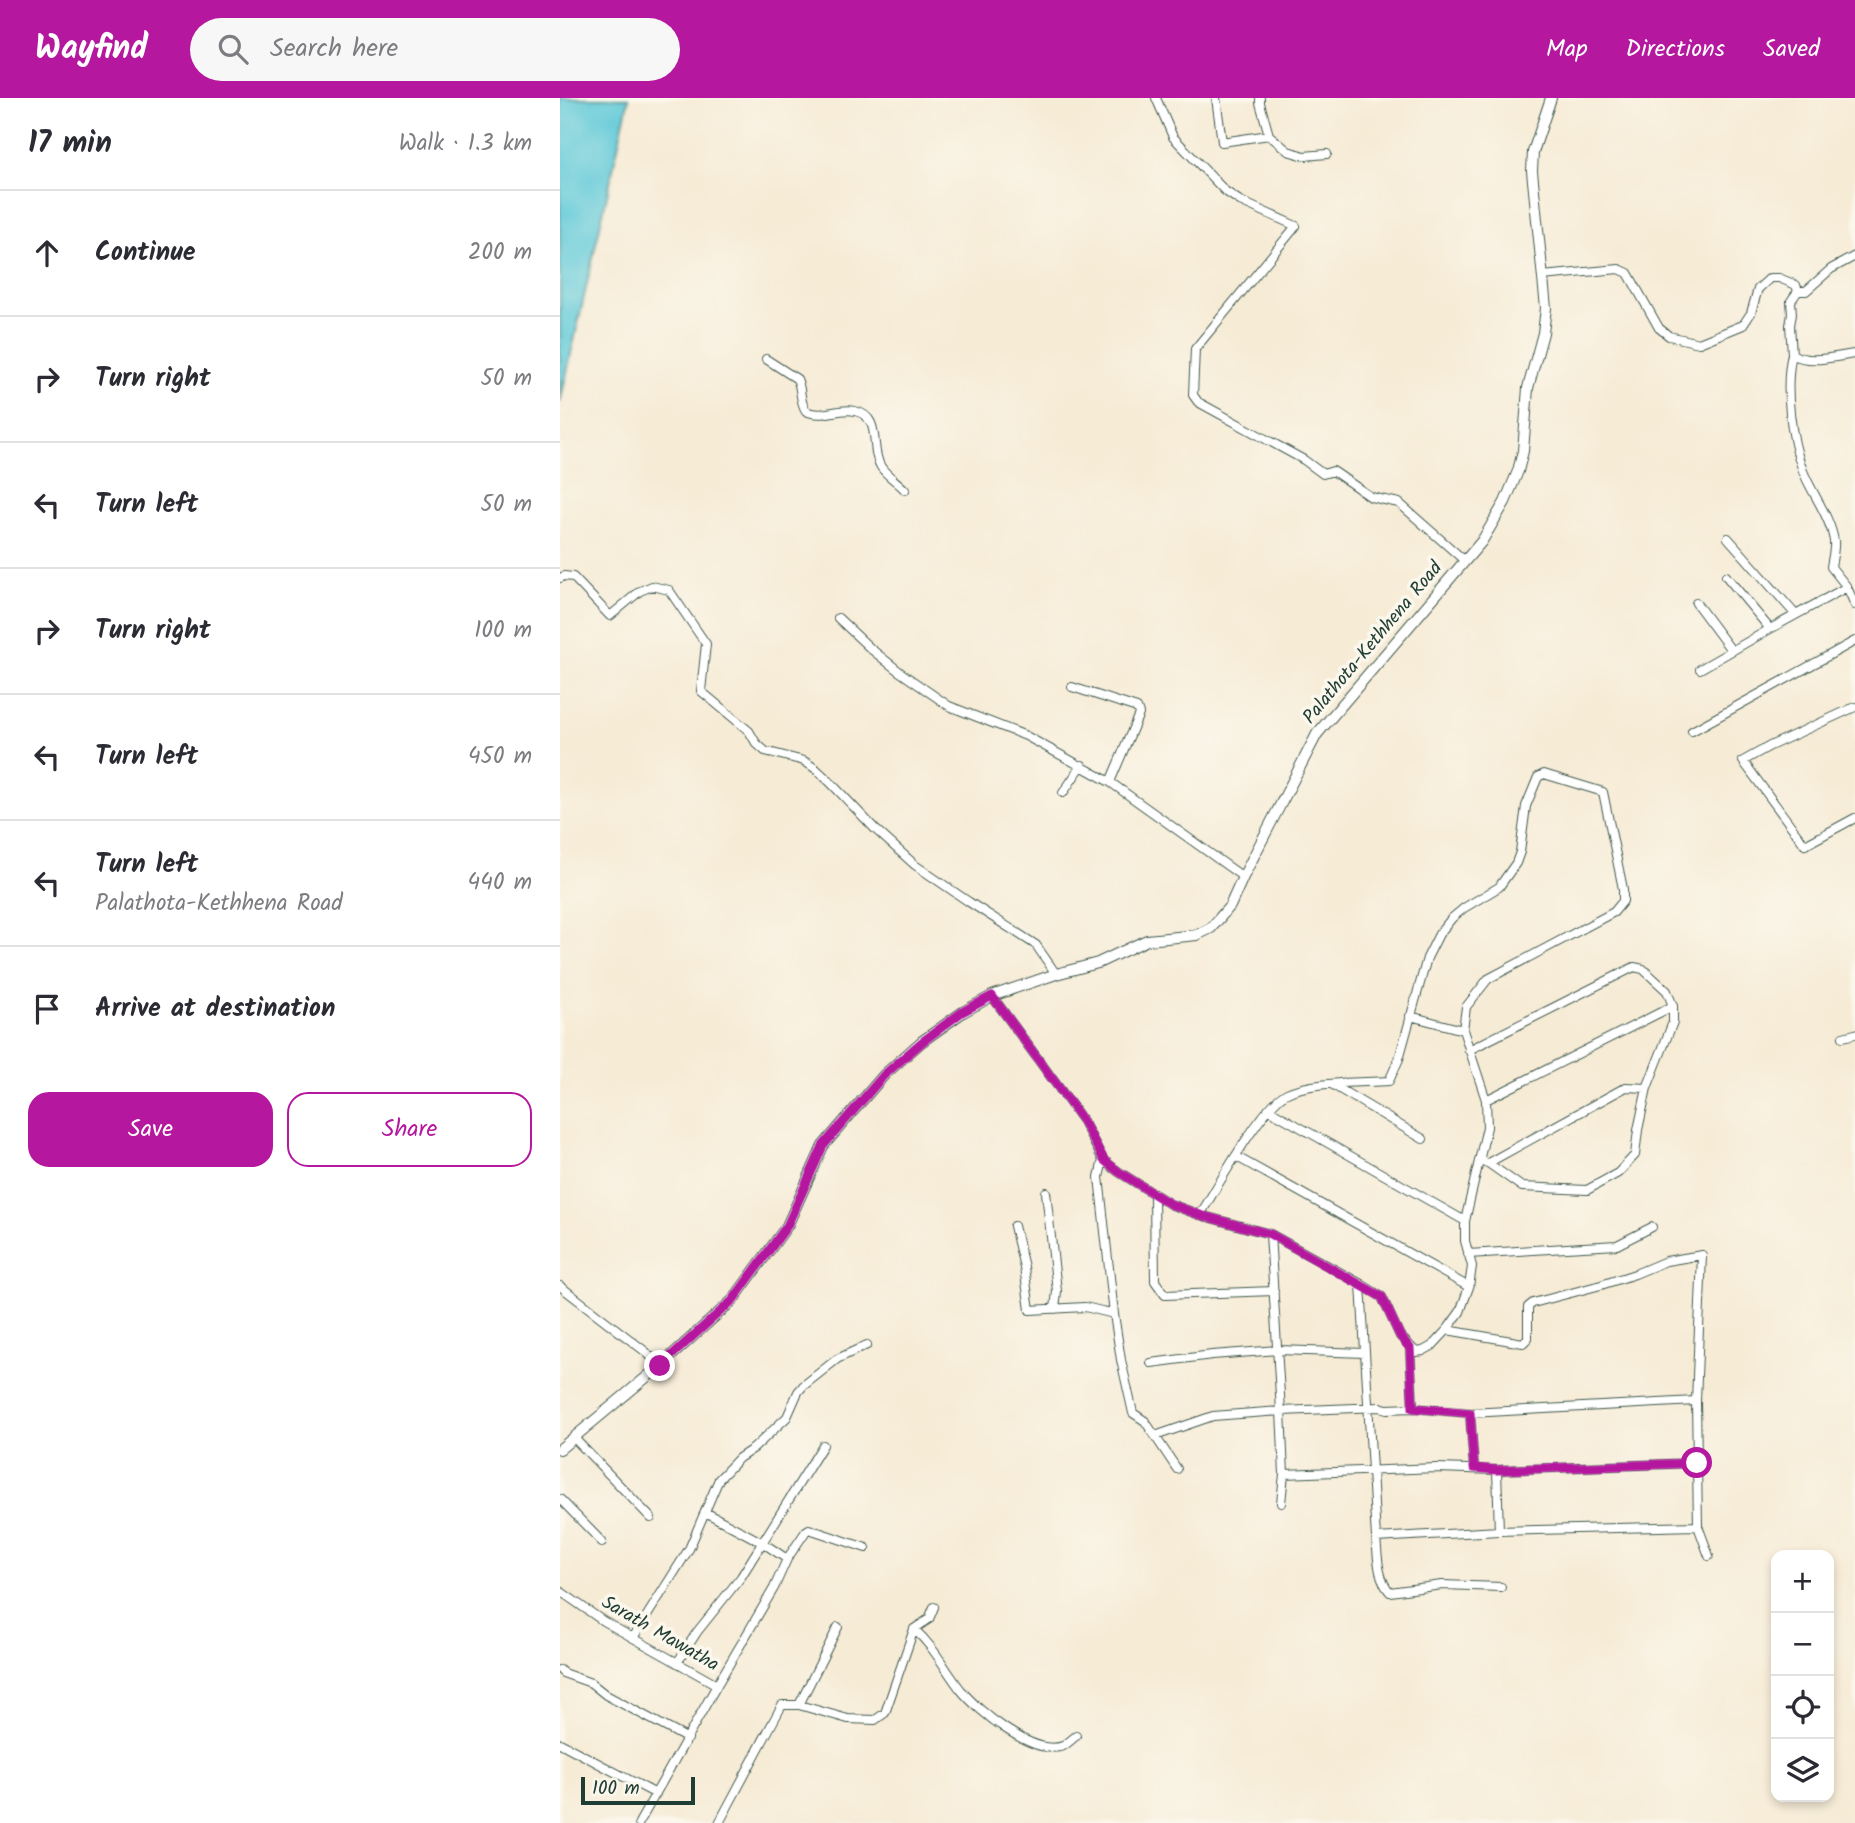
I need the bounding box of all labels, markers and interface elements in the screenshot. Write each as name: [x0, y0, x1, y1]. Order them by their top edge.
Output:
search box: [190, 18, 680, 81]
text: Wayfind: [35, 23, 148, 76]
text: Search here: [270, 28, 398, 70]
icon: search: [214, 30, 252, 68]
text: Map: [1546, 30, 1588, 69]
text: Directions: [1626, 30, 1725, 69]
text: Saved: [1763, 30, 1820, 69]
text: 17 min: [28, 120, 112, 168]
text: Walk · 1.3 km: [399, 126, 532, 162]
text: Continue: [95, 232, 196, 274]
icon: ahead: [28, 234, 66, 272]
text: 200 m: [468, 235, 532, 271]
text: Turn right: [95, 358, 211, 400]
icon: right: [28, 360, 66, 398]
text: 50 m: [481, 361, 532, 397]
text: Turn left: [95, 484, 198, 526]
icon: left: [28, 486, 66, 524]
text: 50 m: [481, 487, 532, 523]
street label: Palathota-Kethhena Road: [1296, 555, 1451, 731]
text: Turn right: [95, 610, 211, 652]
icon: right: [28, 612, 66, 650]
text: 100 m: [474, 613, 532, 649]
text: Turn left: [95, 736, 198, 778]
icon: left: [28, 738, 66, 776]
text: 450 m: [468, 739, 532, 775]
text: Turn left: [95, 844, 198, 886]
icon: left: [28, 864, 66, 902]
text: 440 m: [468, 865, 532, 901]
text: Palathota-Kethhena Road: [95, 886, 343, 922]
text: Arrive at destination: [95, 988, 335, 1030]
icon: arrive: [28, 990, 66, 1028]
button: Save: [28, 1092, 273, 1167]
button: Share: [287, 1092, 532, 1167]
route end: [644, 1350, 675, 1381]
route start: [1681, 1447, 1712, 1478]
map controls: [1771, 1550, 1834, 1802]
button: +: [1771, 1550, 1834, 1613]
street label: Sarath Mawatha: [596, 1588, 724, 1680]
button: −: [1771, 1613, 1834, 1676]
button: locate: [1771, 1676, 1834, 1739]
button: layers: [1771, 1739, 1834, 1802]
scale bar: [581, 1774, 695, 1806]
text: 100 m: [592, 1774, 640, 1804]

